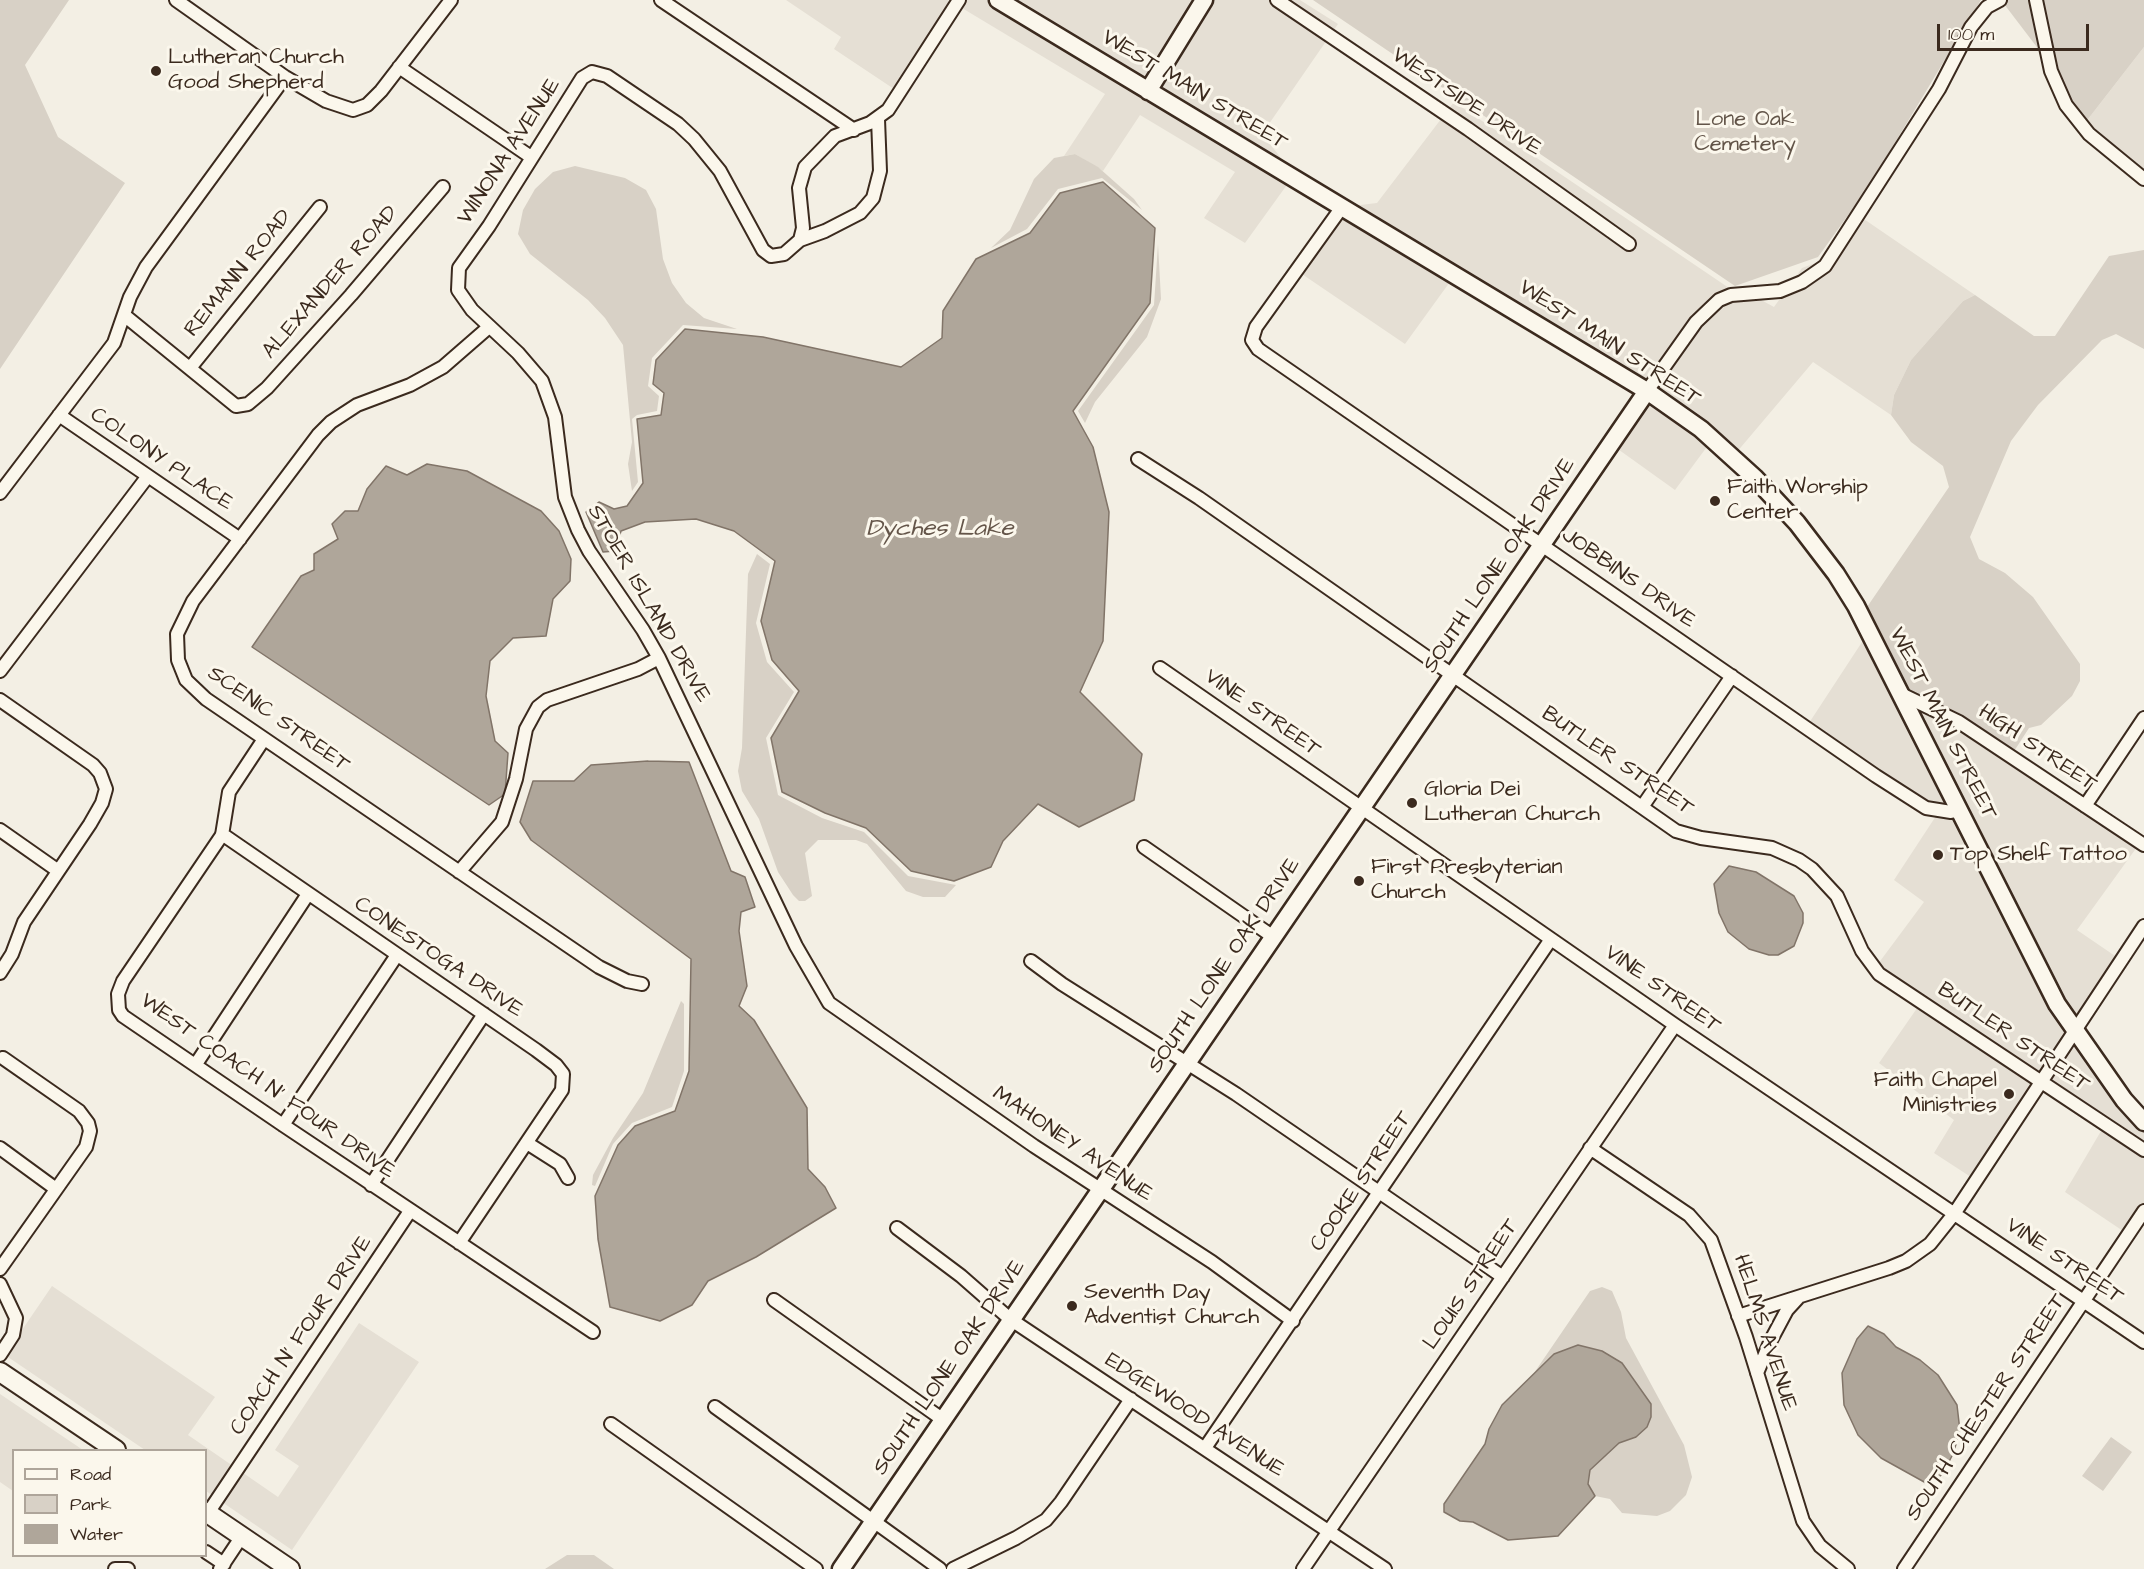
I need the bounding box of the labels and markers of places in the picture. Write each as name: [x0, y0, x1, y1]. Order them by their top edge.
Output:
place label: Lutheran Church Good Shepherd: [168, 45, 344, 96]
marker: Lutheran Church Good Shepherd: [149, 64, 163, 78]
place label: Faith Worship Center: [1727, 475, 1868, 526]
marker: Faith Worship Center: [1708, 494, 1722, 508]
place label: Gloria Dei Lutheran Church: [1424, 777, 1600, 828]
marker: Gloria Dei Lutheran Church: [1405, 796, 1419, 810]
place label: Top Shelf Tattoo: [1950, 842, 2127, 868]
marker: Top Shelf Tattoo: [1931, 848, 1945, 862]
place label: First Presbyterian Church: [1371, 855, 1562, 906]
marker: First Presbyterian Church: [1352, 874, 1366, 888]
place label: Faith Chapel Ministries: [1873, 1068, 1997, 1120]
marker: Faith Chapel Ministries: [2002, 1087, 2016, 1101]
place label: Seventh Day Adventist Church: [1084, 1280, 1259, 1332]
marker: Seventh Day Adventist Church: [1065, 1299, 1079, 1313]

